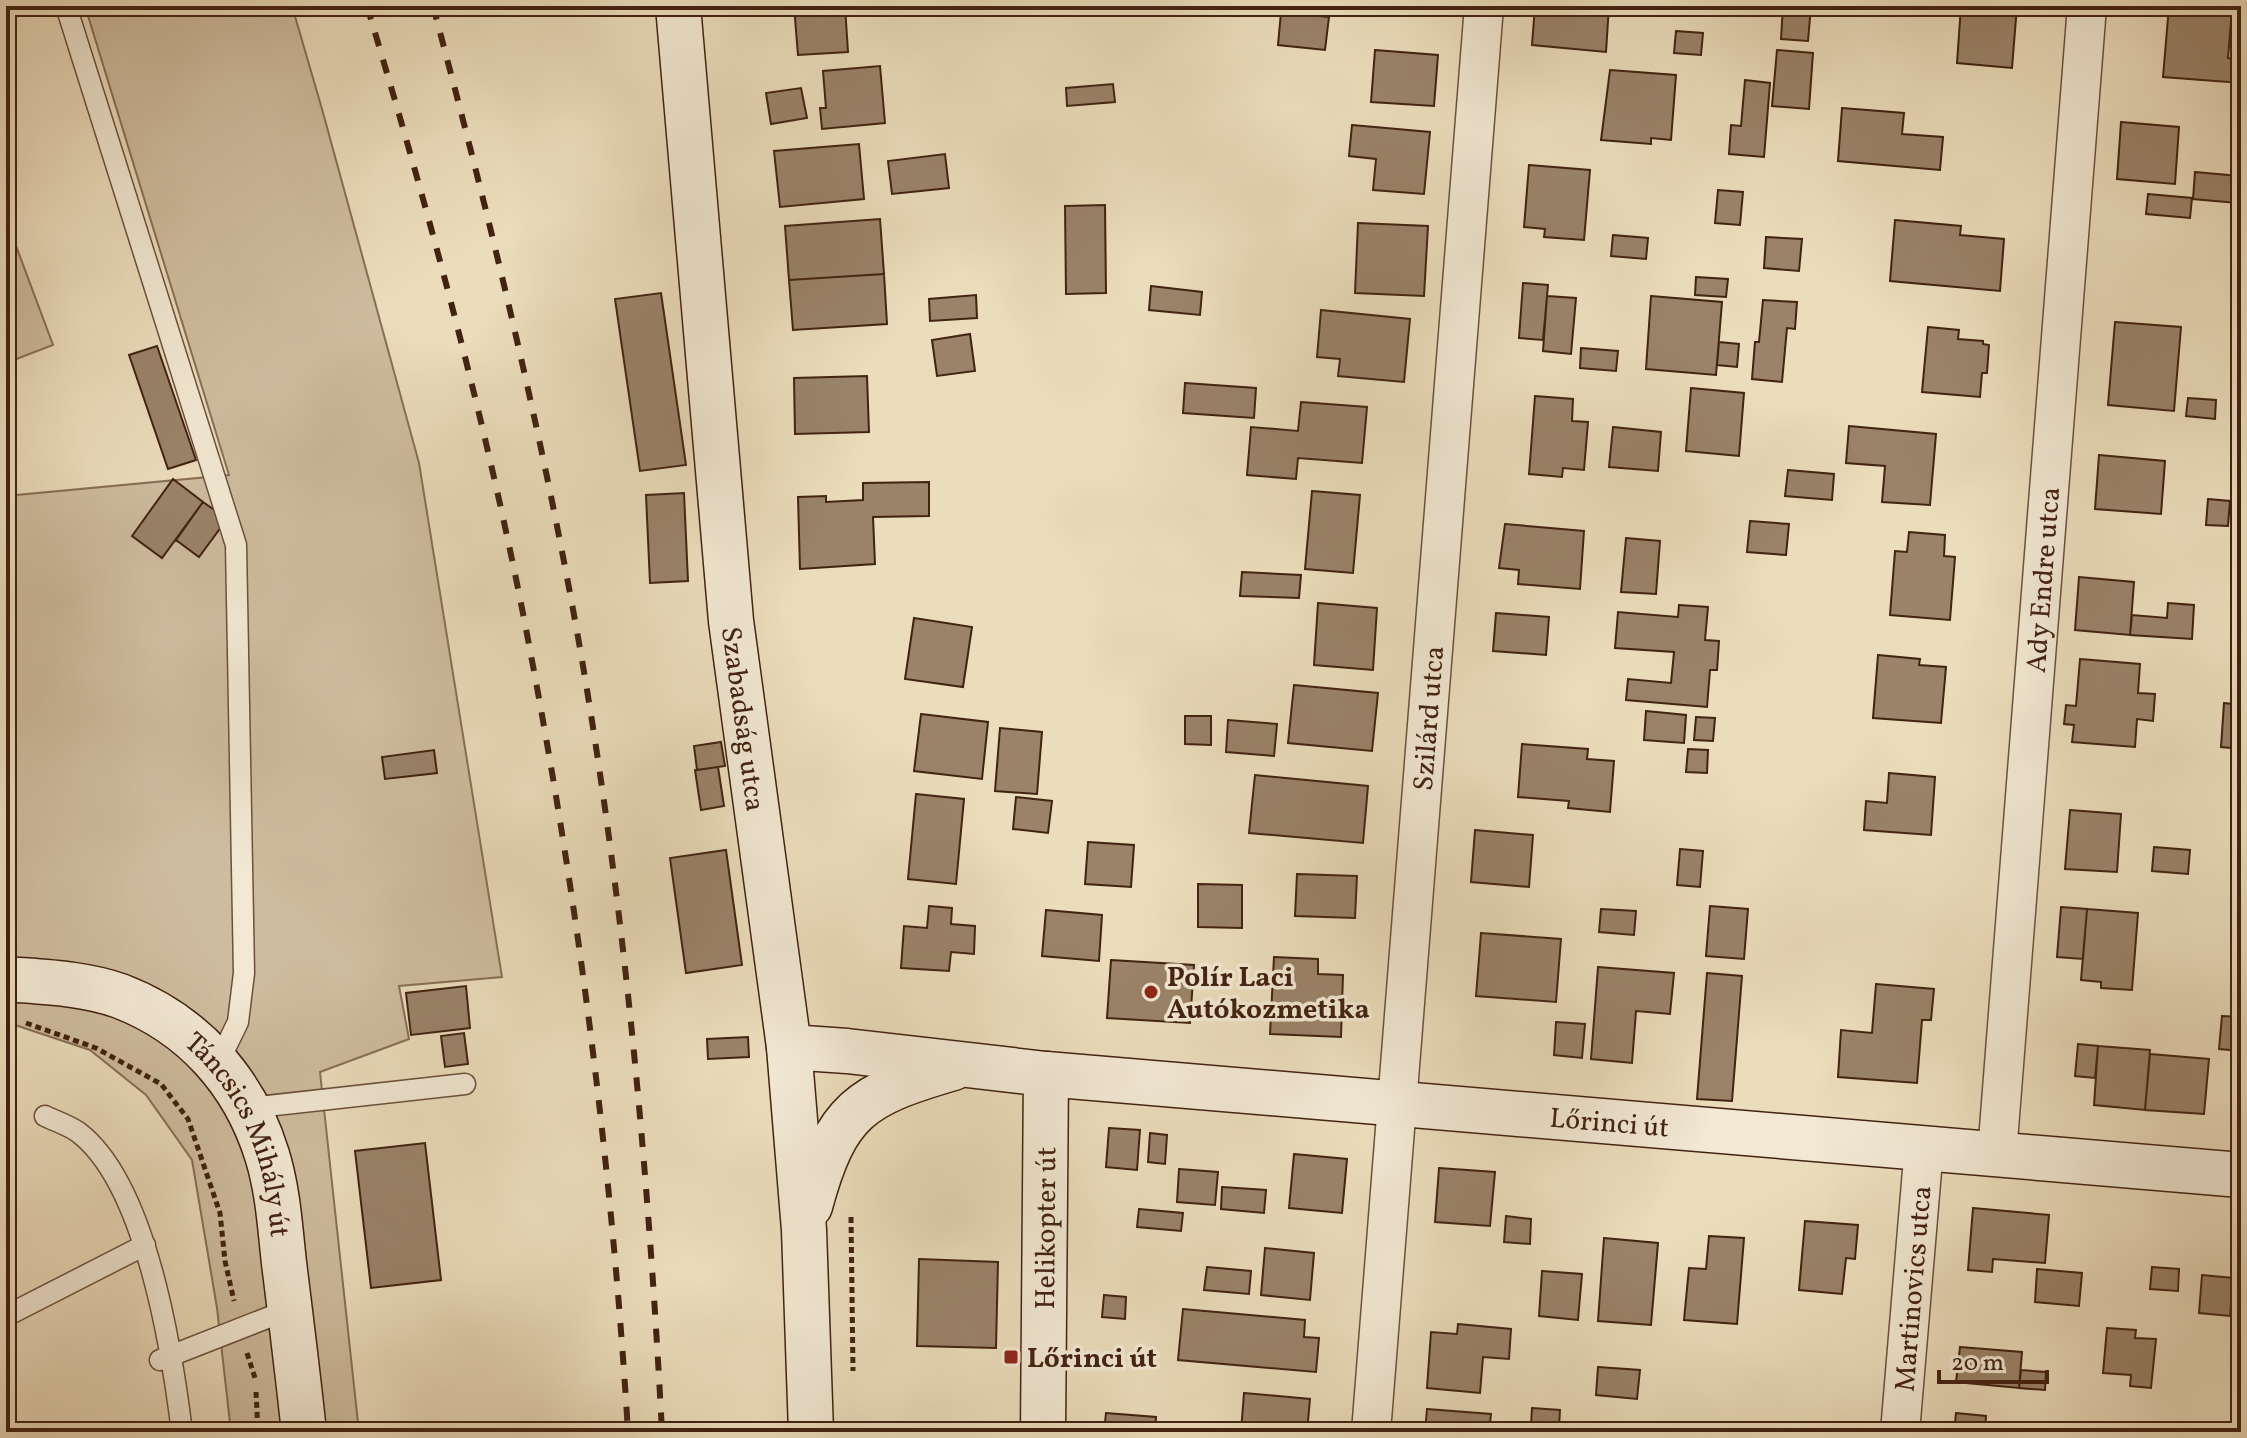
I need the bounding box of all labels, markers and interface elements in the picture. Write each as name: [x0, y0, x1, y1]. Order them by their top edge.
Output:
street label: Ady Endre utca: [2018, 485, 2071, 675]
street label: Szabadság utca: [710, 624, 774, 814]
street label: Szilárd utca: [1405, 644, 1455, 792]
place label: Polír Laci Autókozmetika: [1167, 959, 1370, 1030]
marker: Polír Laci Autókozmetika: [1142, 983, 1160, 1001]
street label: Táncsics Mihály út: [175, 1024, 298, 1239]
street label: Lőrinci út: [1548, 1100, 1671, 1149]
street label: Helikopter út: [1027, 1146, 1067, 1310]
street label: Martinovics utca: [1886, 1184, 1943, 1393]
scale bar: [1939, 1334, 2047, 1384]
place label: Lőrinci út: [1027, 1340, 1157, 1379]
text: 20 m: [1951, 1347, 2004, 1381]
marker: Lőrinci út: [1002, 1348, 1020, 1366]

